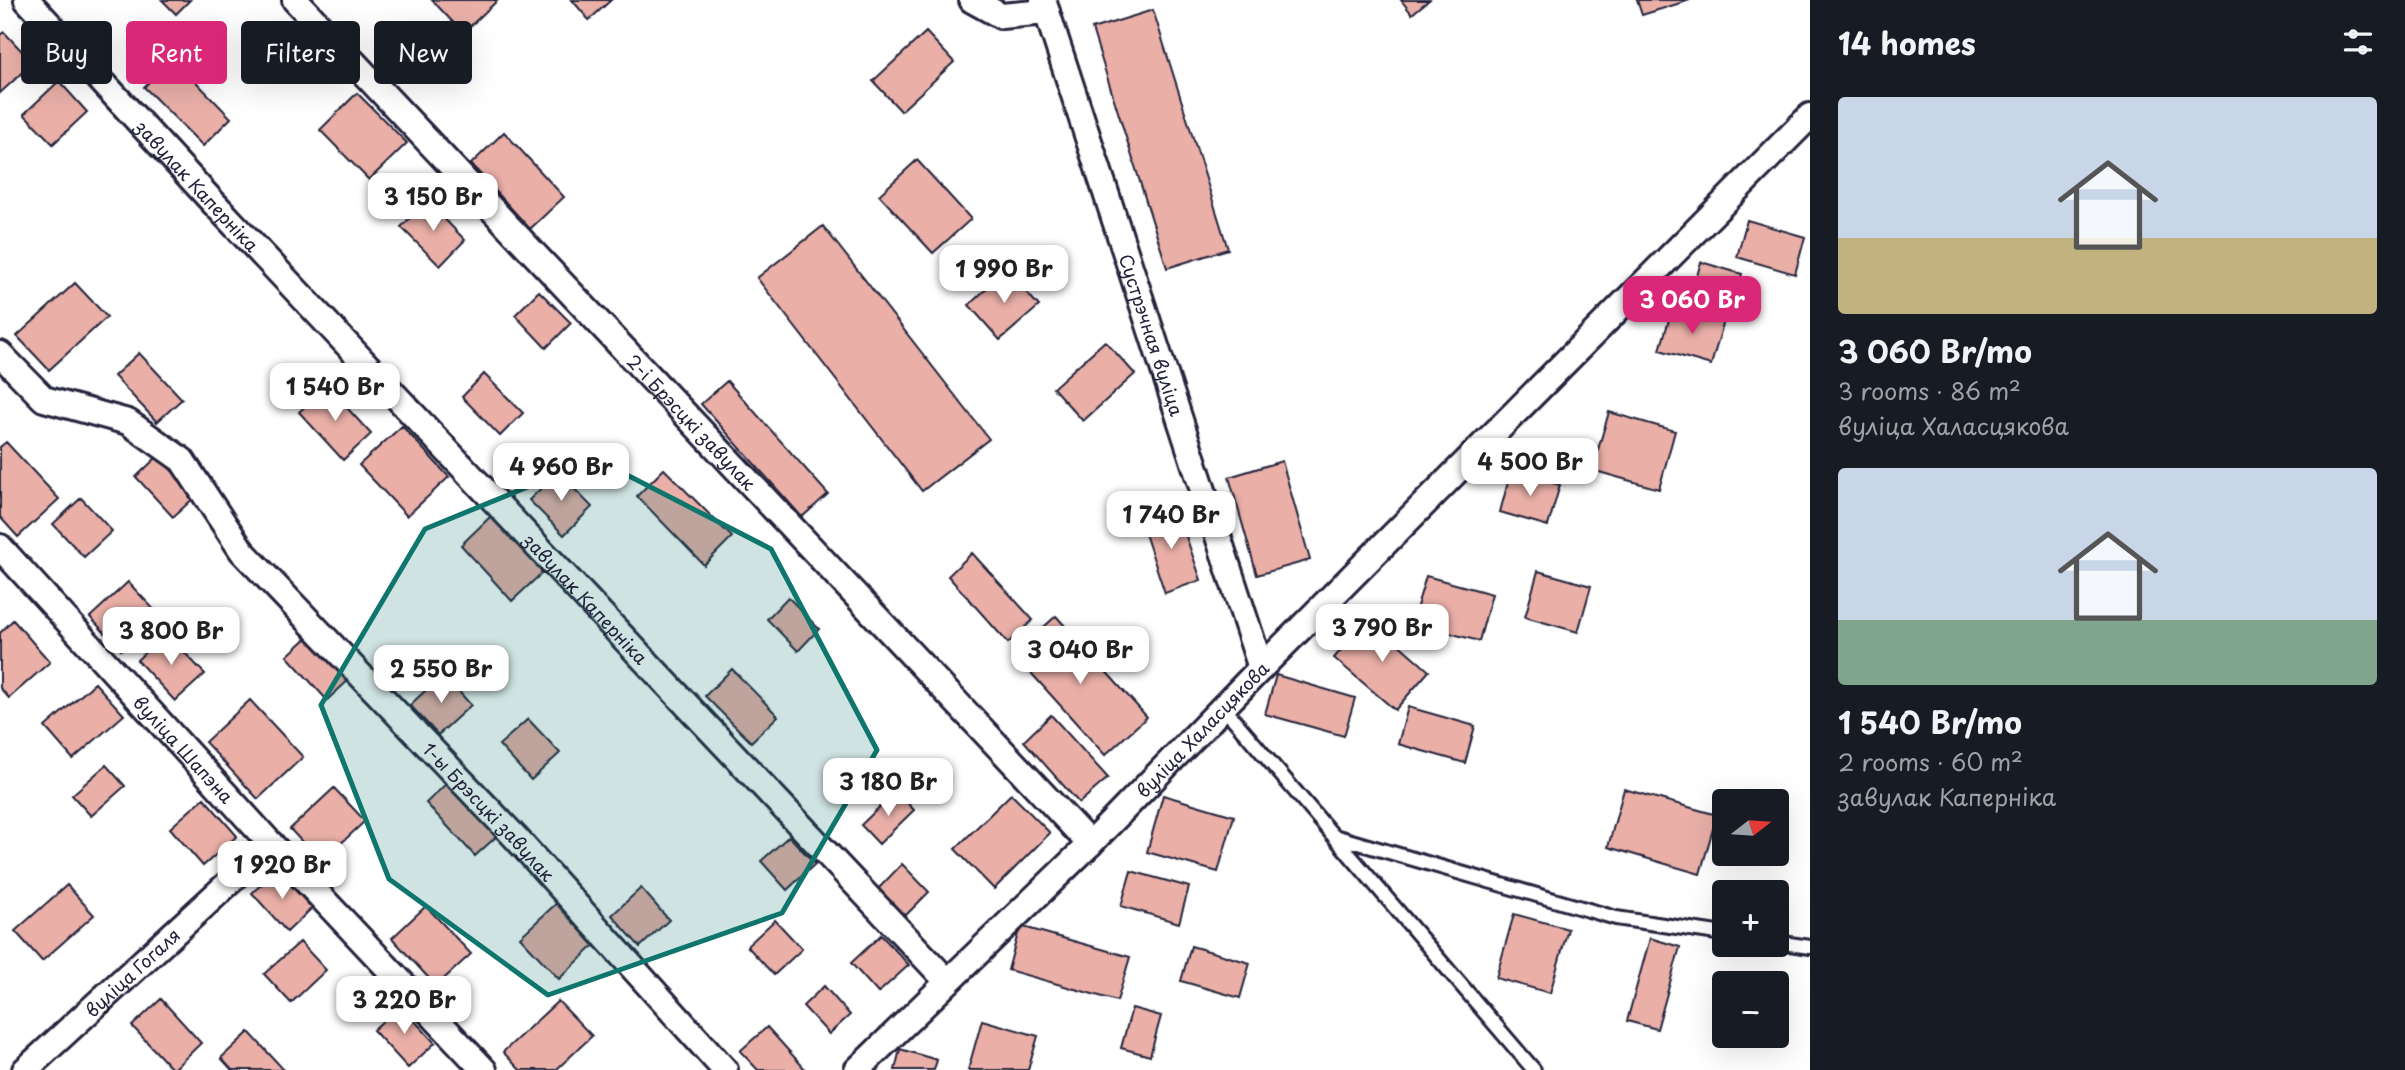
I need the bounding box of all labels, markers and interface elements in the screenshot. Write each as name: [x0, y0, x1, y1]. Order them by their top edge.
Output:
text: 14 homes: [1838, 20, 1976, 65]
chip: Buy: [21, 21, 112, 84]
chip: Rent: [126, 21, 227, 84]
chip: Filters: [241, 21, 360, 84]
chip: New: [374, 21, 472, 84]
icon: filters: [2339, 23, 2377, 61]
street label: завулак Каперніка: [129, 113, 266, 258]
icon: home: [2045, 142, 2171, 268]
pin: 3 150 Br: [361, 174, 505, 233]
text: 3 150 Br: [384, 178, 482, 213]
pin: 1 990 Br: [932, 246, 1076, 305]
text: 1 990 Br: [955, 250, 1053, 285]
street label: Сустрэчная вуліца: [1113, 250, 1191, 419]
pin: 3 060 Br: [1620, 276, 1764, 336]
text: 3 060 Br: [1639, 281, 1745, 316]
text: 3 060 Br/mo: [1838, 328, 2032, 373]
street label: 2-і Брэсцкі завулак: [621, 347, 763, 496]
pin: 1 540 Br: [263, 364, 407, 423]
text: 1 540 Br: [286, 368, 384, 403]
text: 3 rooms · 86 m²: [1838, 373, 2021, 408]
text: вуліца Халасцякова: [1838, 408, 2069, 443]
pin: 4 500 Br: [1458, 438, 1602, 498]
text: 4 500 Br: [1477, 443, 1583, 478]
pin: 4 960 Br: [489, 444, 633, 503]
text: 4 960 Br: [509, 448, 613, 483]
pin: 1 740 Br: [1099, 491, 1243, 551]
text: 1 740 Br: [1123, 496, 1219, 531]
icon: home: [2045, 513, 2171, 639]
street label: завулак Каперніка: [517, 526, 655, 670]
pin: 3 790 Br: [1310, 604, 1454, 664]
pin: 3 800 Br: [99, 608, 243, 667]
text: 3 790 Br: [1332, 609, 1432, 644]
text: 3 800 Br: [119, 612, 223, 647]
pin: 3 040 Br: [1008, 626, 1152, 686]
text: 3 040 Br: [1027, 631, 1133, 666]
pin: 2 550 Br: [369, 646, 513, 705]
text: 2 550 Br: [390, 650, 492, 685]
street label: вуліца Халасцякова: [1129, 654, 1275, 803]
street label: вуліца Шапэна: [128, 689, 241, 809]
text: 1 540 Br/mo: [1838, 699, 2022, 744]
street label: 1-ы Брэсцкі завулак: [417, 735, 562, 887]
text: 2 rooms · 60 m²: [1838, 744, 2023, 779]
pin: 3 180 Br: [816, 758, 960, 818]
text: 3 180 Br: [839, 763, 937, 798]
text: завулак Каперніка: [1838, 779, 2056, 814]
north arrow: [1712, 789, 1788, 866]
map controls: [1712, 789, 1789, 1048]
pin: 1 920 Br: [210, 842, 354, 901]
text: 1 920 Br: [234, 846, 330, 881]
button: +: [1712, 880, 1789, 957]
street label: вуліца Гогаля: [78, 921, 185, 1023]
button: −: [1712, 971, 1789, 1048]
pin: 3 220 Br: [332, 976, 476, 1036]
text: 3 220 Br: [352, 981, 456, 1016]

